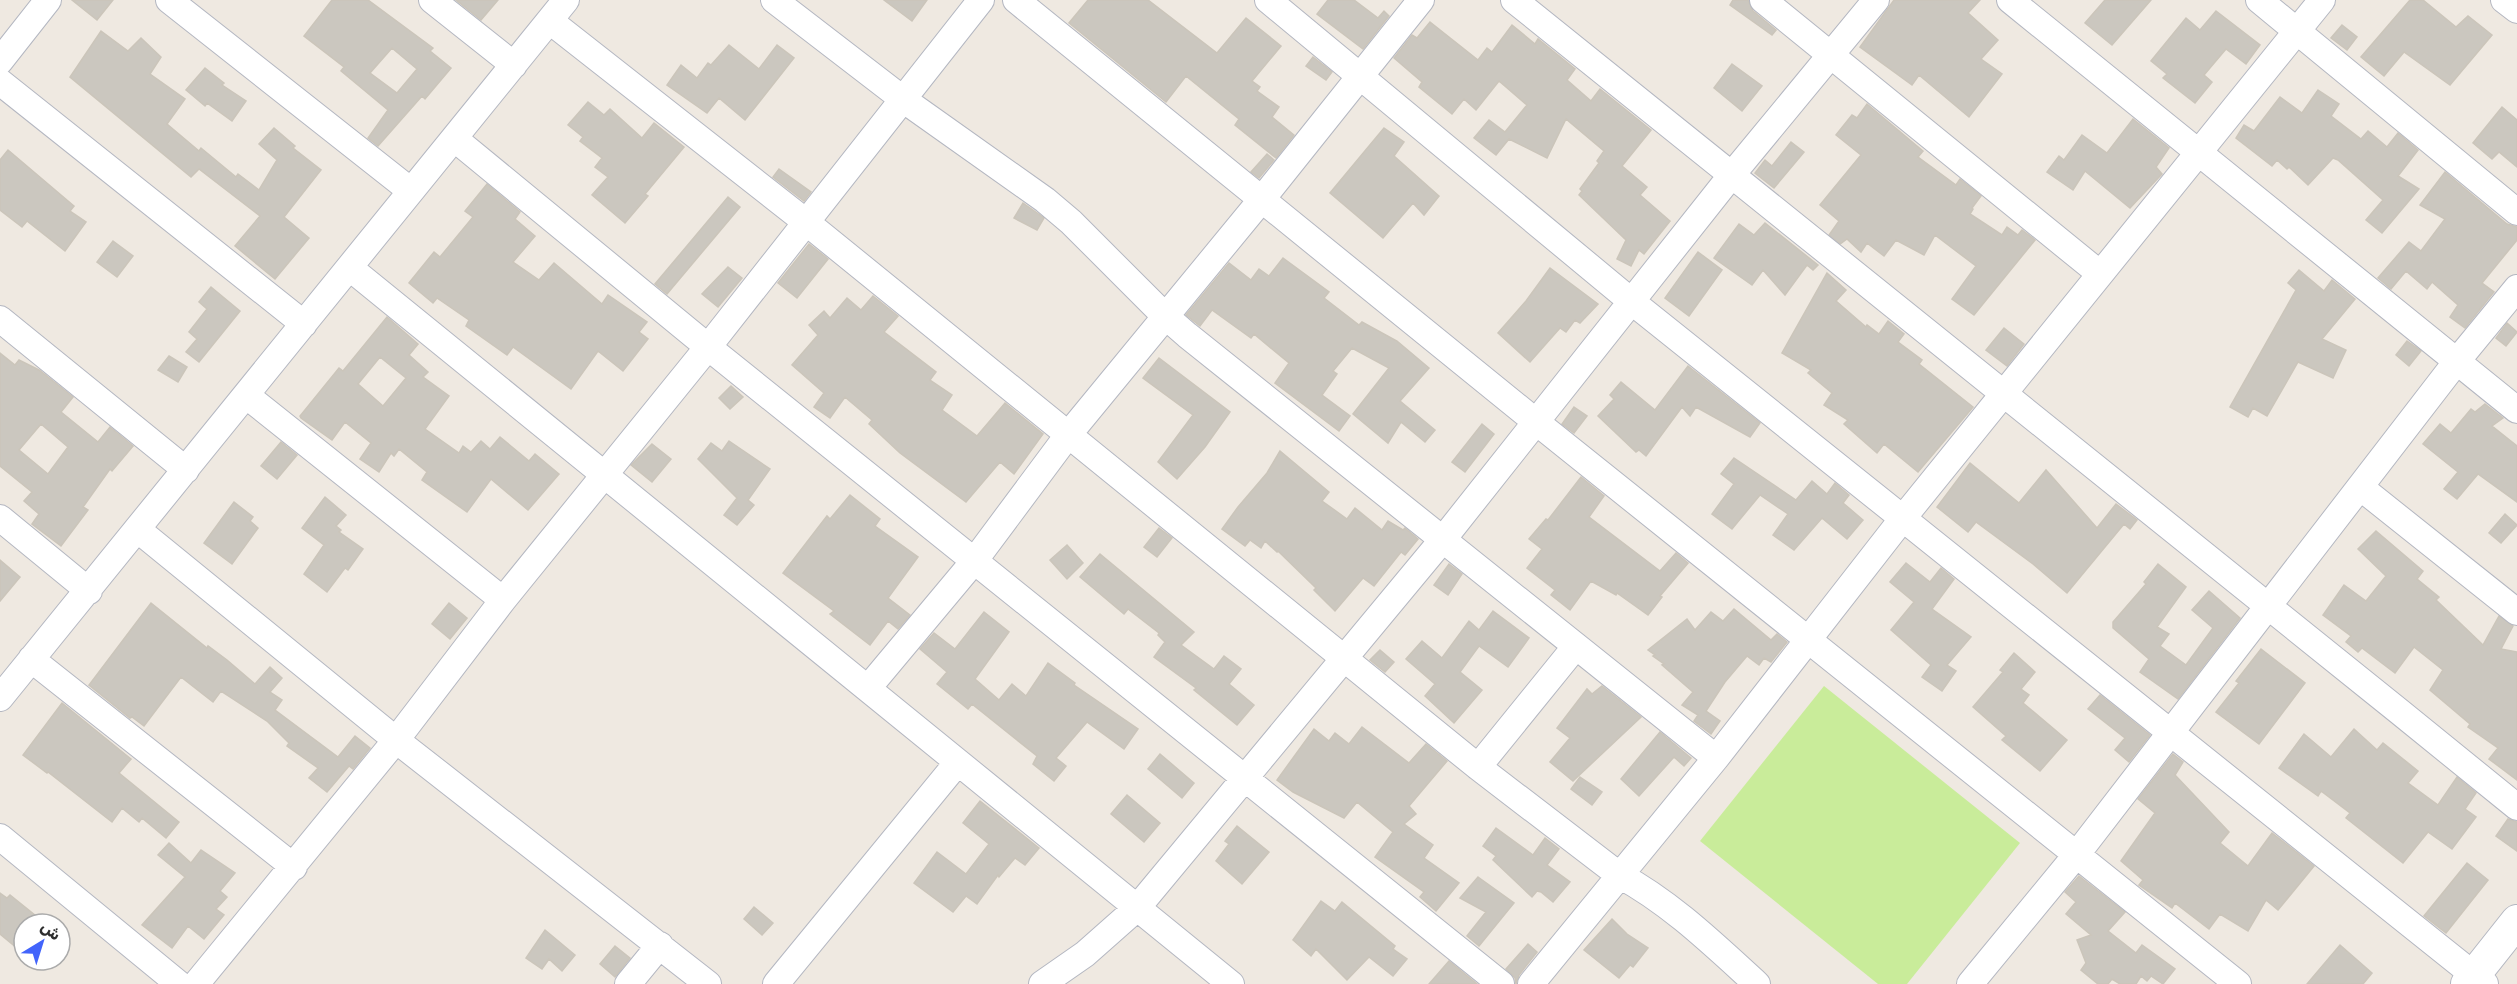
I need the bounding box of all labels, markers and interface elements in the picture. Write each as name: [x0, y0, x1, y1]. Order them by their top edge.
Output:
north arrow: [12, 912, 72, 972]
text: ش: [37, 917, 65, 944]

